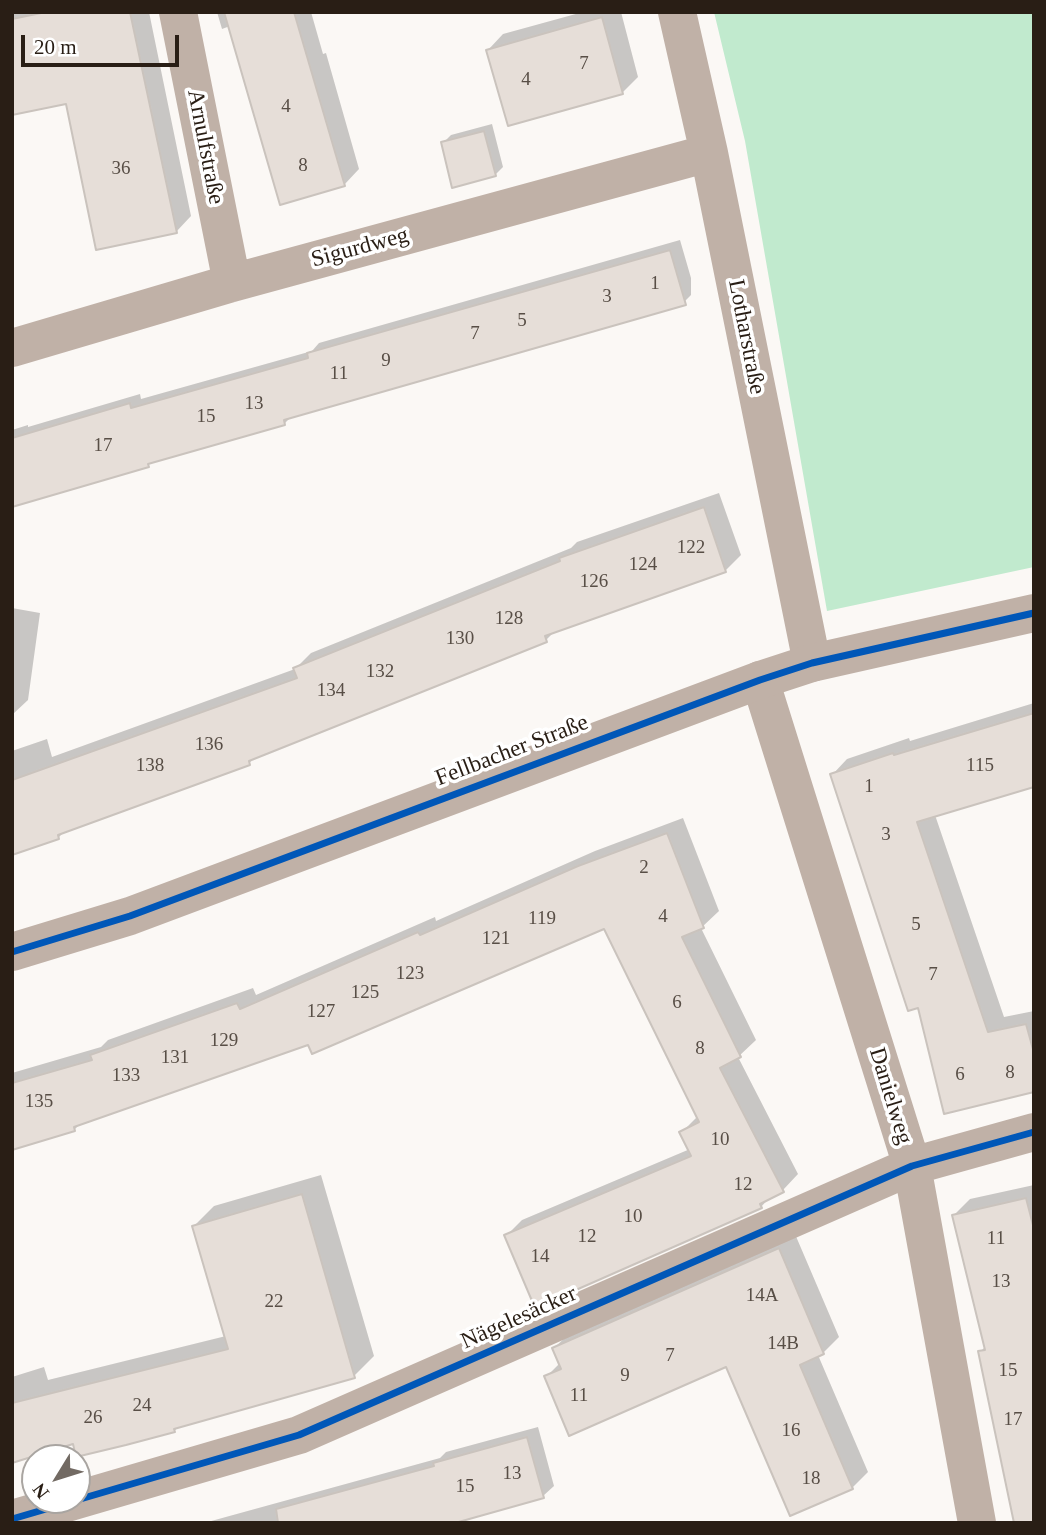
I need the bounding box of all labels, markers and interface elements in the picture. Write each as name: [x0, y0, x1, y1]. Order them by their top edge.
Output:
scale bar: [24, 21, 182, 65]
text: 20 m: [34, 35, 77, 59]
house number: 7: [579, 53, 589, 75]
house number: 4: [521, 69, 531, 91]
street label: Arnulfstraße: [180, 87, 230, 207]
house number: 4: [281, 96, 291, 118]
house number: 8: [298, 155, 308, 177]
house number: 36: [111, 158, 130, 180]
street label: Sigurdweg: [308, 222, 412, 274]
house number: 1: [650, 273, 660, 295]
street label: Lotharstraße: [721, 277, 771, 397]
house number: 3: [602, 286, 612, 308]
house number: 5: [517, 310, 527, 332]
house number: 7: [470, 323, 480, 345]
house number: 9: [381, 350, 391, 372]
house number: 11: [330, 363, 348, 385]
house number: 13: [244, 393, 264, 415]
house number: 15: [196, 406, 216, 428]
house number: 17: [93, 435, 112, 457]
house number: 122: [677, 537, 705, 559]
house number: 124: [629, 554, 657, 576]
house number: 126: [580, 571, 608, 593]
house number: 128: [495, 608, 523, 630]
house number: 130: [446, 628, 474, 650]
house number: 132: [366, 661, 394, 683]
house number: 134: [317, 680, 345, 702]
street label: Fellbacher Straße: [432, 709, 592, 793]
house number: 136: [195, 734, 223, 756]
house number: 138: [136, 755, 164, 777]
house number: 115: [966, 755, 994, 777]
house number: 1: [864, 776, 874, 798]
house number: 3: [881, 824, 891, 846]
house number: 2: [639, 857, 649, 879]
house number: 4: [658, 906, 668, 928]
house number: 119: [528, 908, 556, 930]
house number: 5: [911, 914, 921, 936]
house number: 121: [482, 928, 510, 950]
house number: 123: [396, 963, 424, 985]
house number: 7: [928, 964, 938, 986]
house number: 125: [351, 982, 379, 1004]
house number: 6: [672, 992, 682, 1014]
house number: 127: [307, 1001, 335, 1023]
house number: 129: [210, 1030, 238, 1052]
house number: 8: [695, 1038, 705, 1060]
street label: Danielweg: [862, 1044, 918, 1148]
house number: 131: [161, 1047, 189, 1069]
house number: 8: [1005, 1062, 1015, 1084]
house number: 6: [955, 1064, 965, 1086]
house number: 133: [112, 1065, 140, 1087]
house number: 135: [25, 1091, 53, 1113]
house number: 10: [710, 1129, 730, 1151]
house number: 12: [734, 1174, 752, 1196]
house number: 10: [624, 1206, 642, 1228]
house number: 12: [578, 1226, 596, 1248]
house number: 11: [987, 1228, 1005, 1250]
house number: 14: [530, 1246, 550, 1268]
house number: 13: [992, 1271, 1010, 1293]
street label: Nägelesäcker: [457, 1280, 581, 1356]
house number: 14A: [746, 1285, 778, 1307]
house number: 22: [265, 1291, 284, 1313]
house number: 14B: [767, 1333, 799, 1355]
house number: 7: [665, 1345, 675, 1367]
house number: 15: [998, 1360, 1018, 1382]
house number: 9: [620, 1365, 630, 1387]
house number: 11: [570, 1385, 588, 1407]
house number: 24: [132, 1395, 152, 1417]
house number: 26: [84, 1407, 103, 1429]
house number: 17: [1004, 1409, 1023, 1431]
house number: 16: [782, 1420, 800, 1442]
north arrow: [21, 1444, 91, 1514]
house number: 13: [502, 1463, 522, 1485]
house number: 18: [802, 1468, 820, 1490]
house number: 15: [456, 1476, 475, 1498]
text: N: [28, 1479, 53, 1503]

